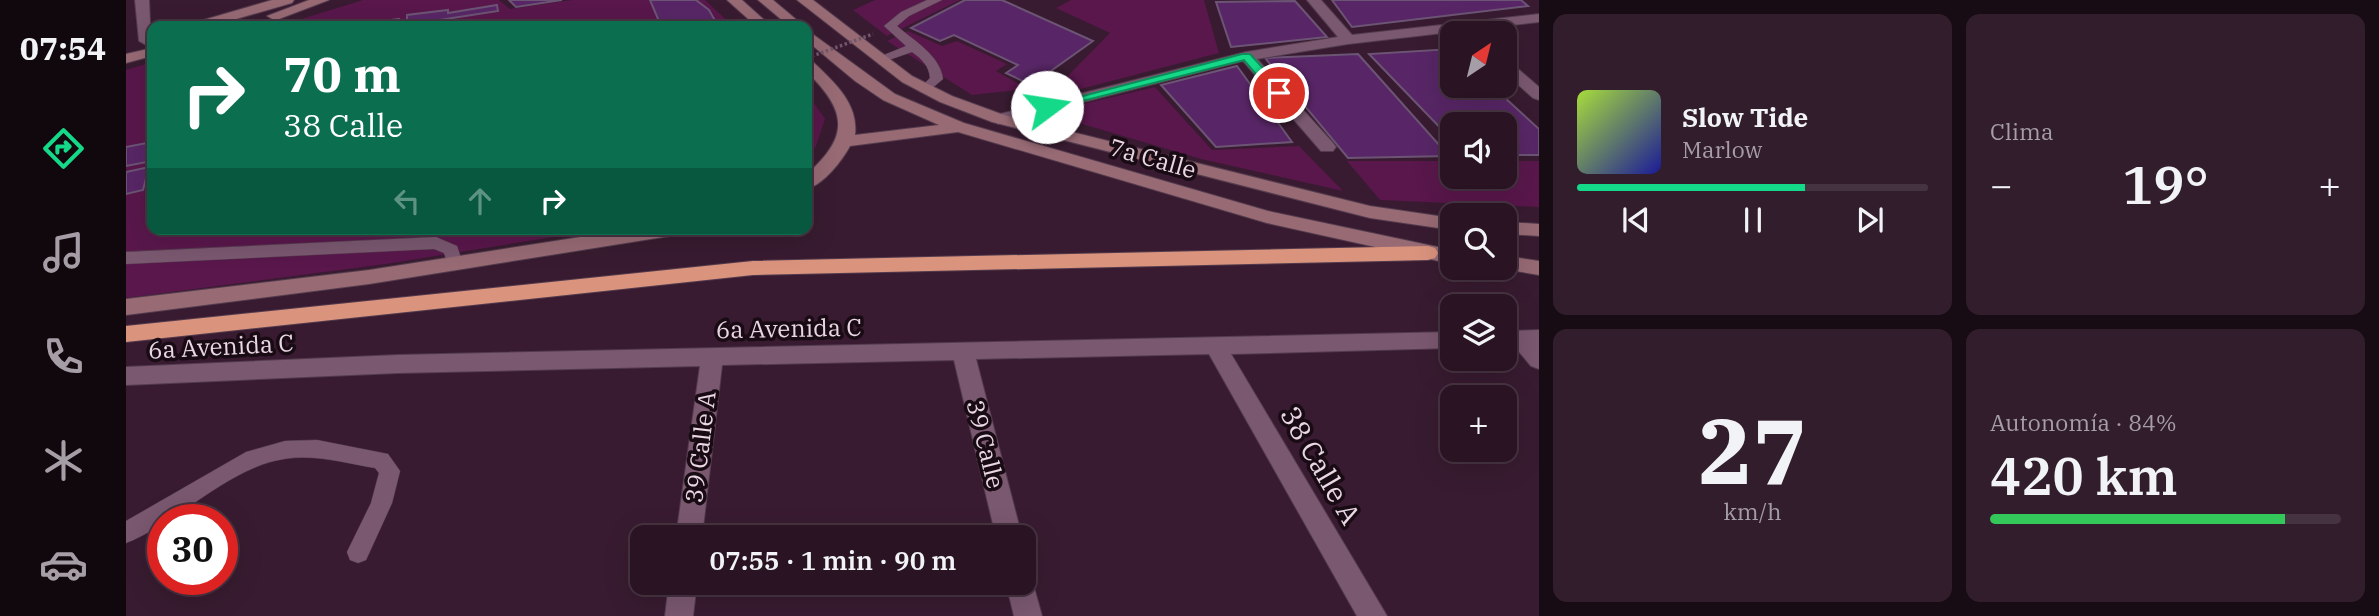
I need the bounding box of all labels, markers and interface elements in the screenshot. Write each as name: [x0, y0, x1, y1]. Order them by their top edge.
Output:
north arrow: [1440, 21, 1517, 98]
map controls: [1440, 21, 1517, 462]
text: 07:54: [20, 27, 106, 69]
text: 70 m: [283, 42, 401, 105]
icon: right: [168, 49, 259, 140]
pin: [1249, 63, 1309, 123]
position arrow: [1010, 70, 1084, 144]
icon: arrive: [1260, 74, 1298, 112]
text: Slow Tide: [1682, 100, 1808, 134]
text: 38 Calle: [283, 104, 403, 146]
button: sound: [1440, 112, 1517, 189]
text: Clima: [1990, 116, 2054, 146]
icon: directions: [39, 124, 88, 173]
street label: 7a Calle: [1106, 130, 1200, 186]
text: Marlow: [1682, 134, 1762, 164]
text: 19°: [2122, 151, 2209, 218]
text: −: [1990, 160, 2013, 209]
text: +: [2318, 160, 2341, 209]
icon: left: [388, 182, 426, 220]
icon: ahead: [461, 182, 499, 220]
icon: right: [534, 182, 572, 220]
icon: previous: [1617, 201, 1655, 239]
icon: pause: [1734, 201, 1772, 239]
icon: next: [1851, 201, 1889, 239]
button: search: [1440, 203, 1517, 280]
icon: music: [39, 228, 88, 277]
button: layers: [1440, 294, 1517, 371]
street label: 6a Avenida C: [716, 311, 862, 345]
street label: 6a Avenida C: [147, 326, 295, 366]
icon: phone: [39, 332, 88, 381]
button: +: [1440, 385, 1517, 462]
street label: 39 Calle A: [677, 389, 723, 505]
text: 27: [1698, 391, 1807, 509]
street label: 39 Calle: [960, 396, 1012, 492]
street label: 38 Calle A: [1272, 399, 1370, 531]
text: Autonomía · 84%: [1990, 407, 2177, 437]
icon: climate: [39, 436, 88, 485]
text: 420 km: [1990, 442, 2178, 509]
text: km/h: [1723, 496, 1782, 526]
speed limit sign: 30: [147, 504, 238, 595]
icon: car: [39, 540, 88, 589]
text: 07:55 · 1 min · 90 m: [710, 543, 956, 577]

